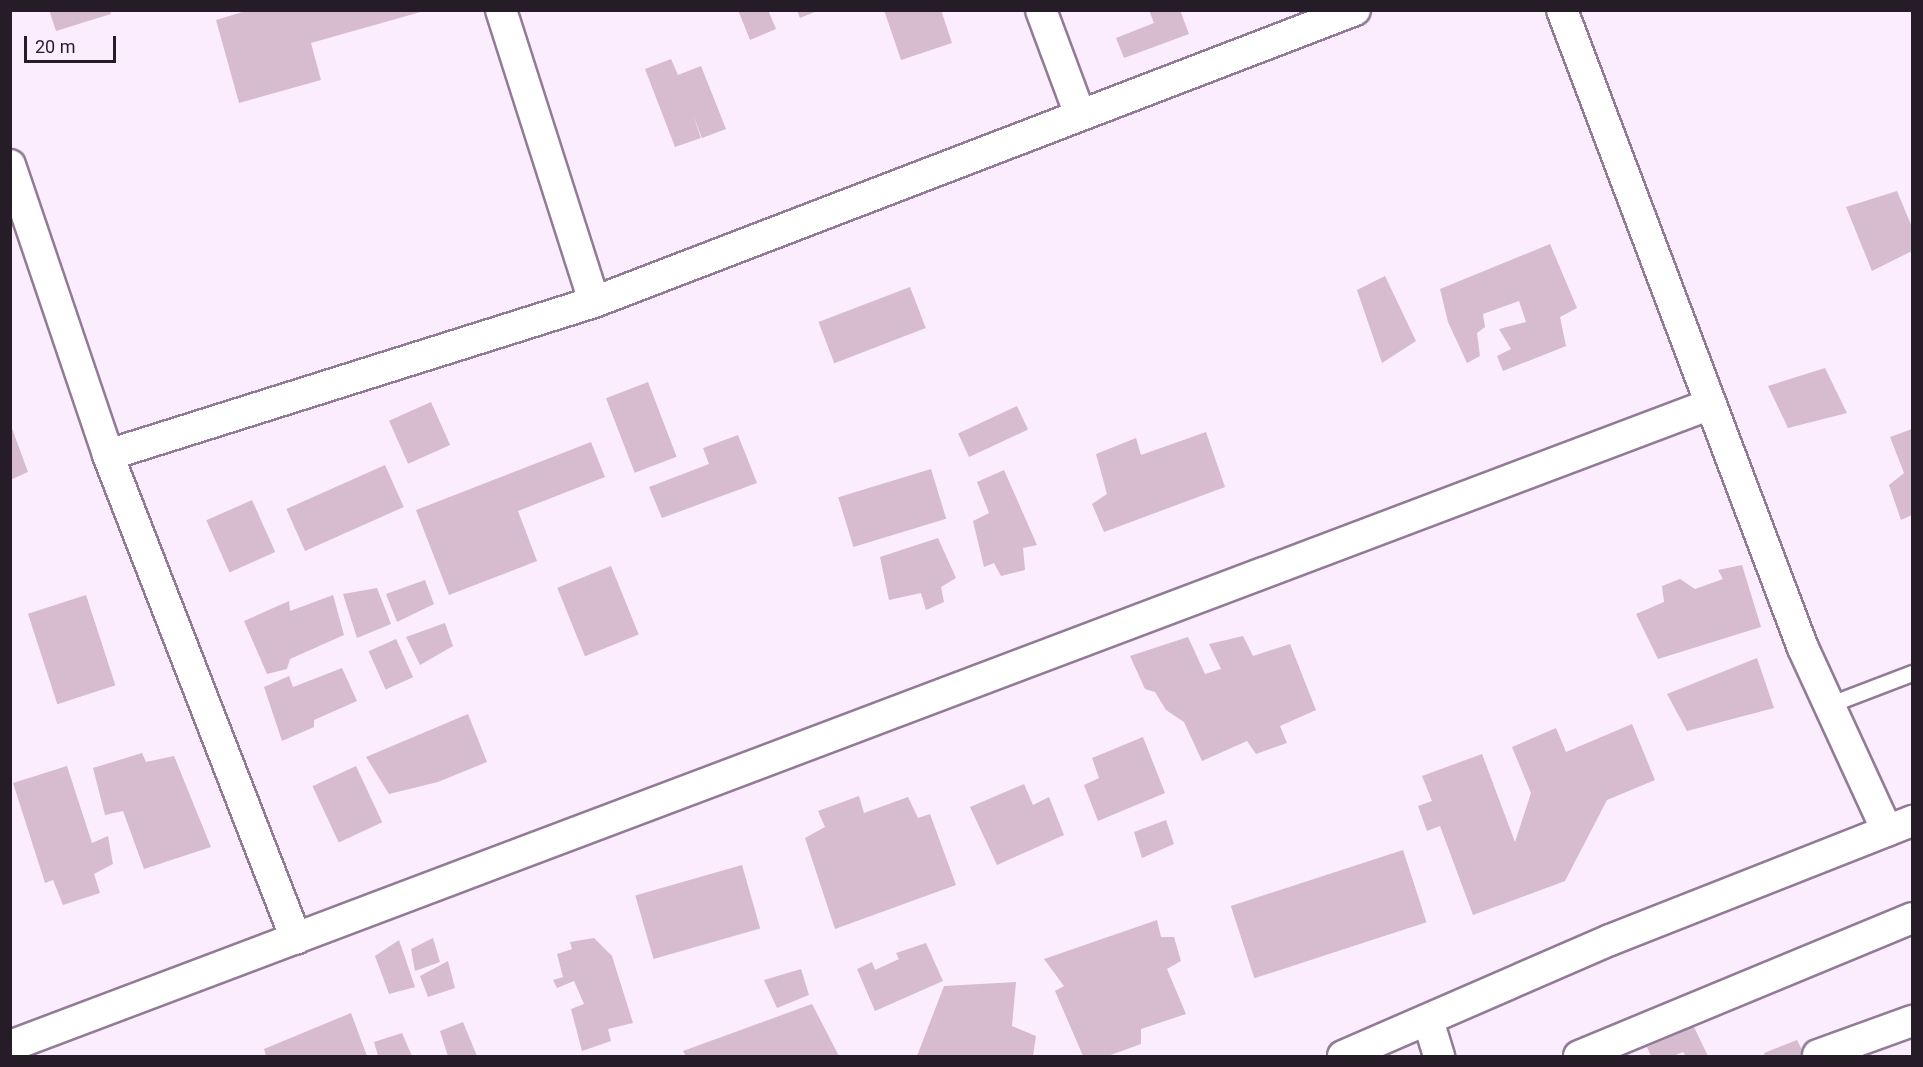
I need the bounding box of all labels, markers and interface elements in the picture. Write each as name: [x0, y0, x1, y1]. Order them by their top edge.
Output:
scale bar: [27, 24, 118, 62]
text: 20 m: [35, 36, 75, 57]

